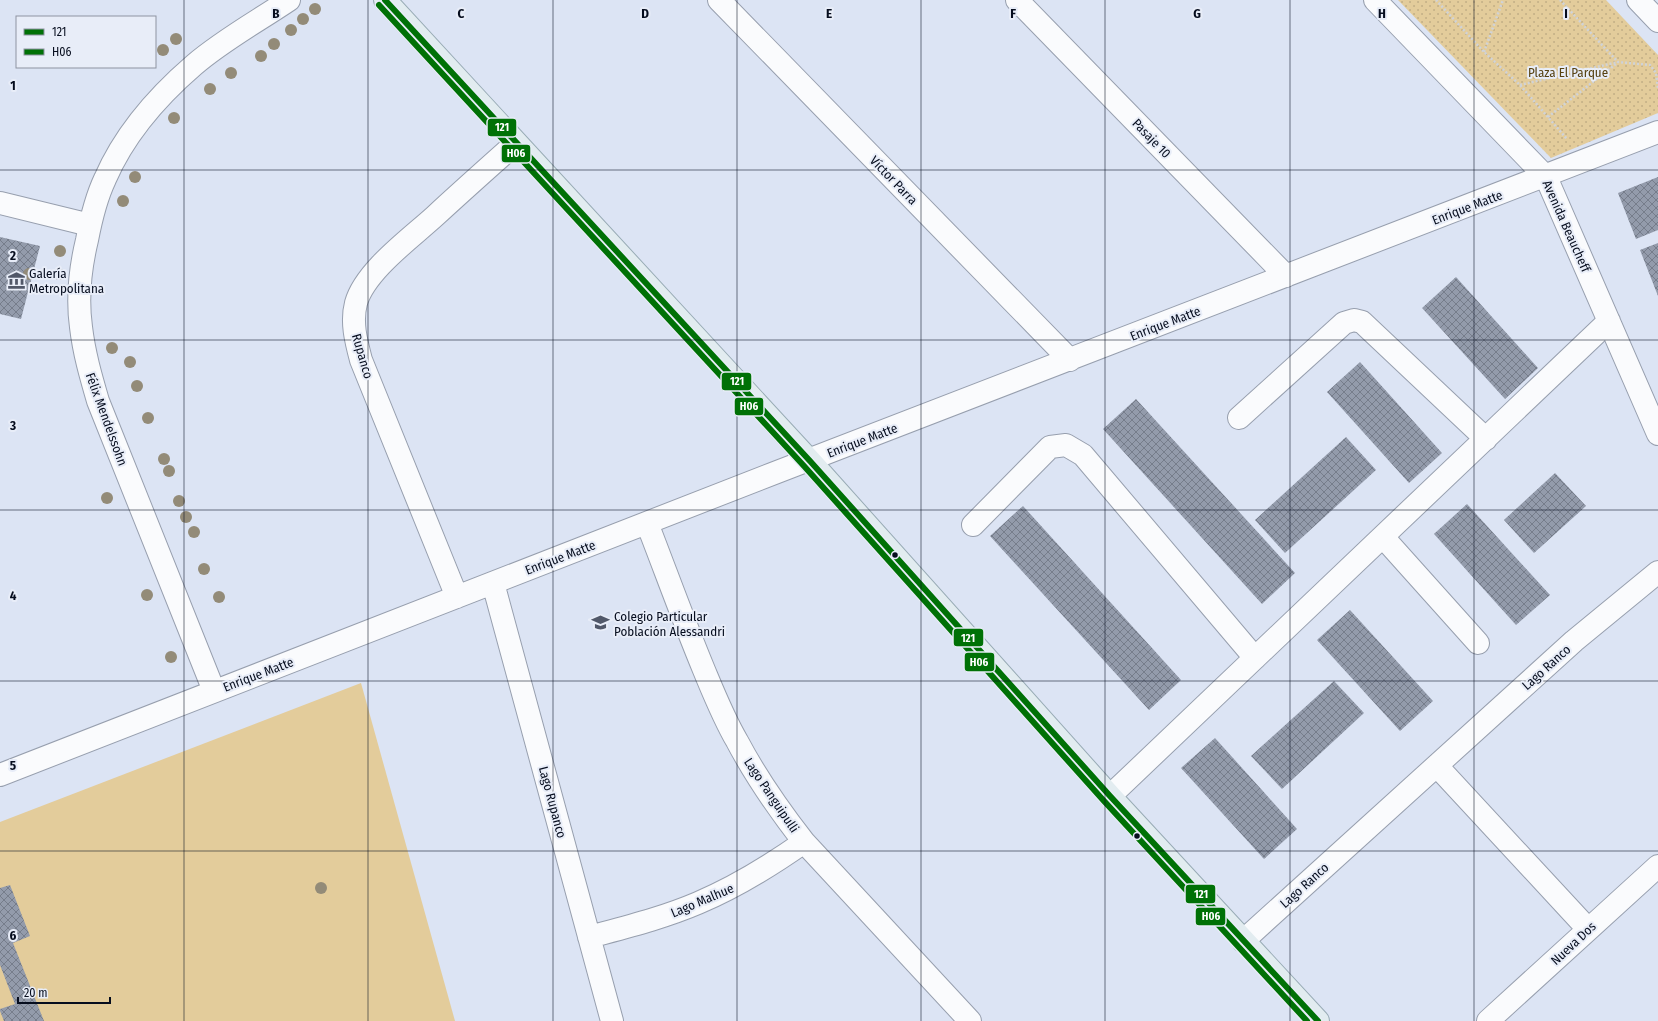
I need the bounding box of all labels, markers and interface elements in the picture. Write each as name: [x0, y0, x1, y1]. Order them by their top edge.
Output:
text: B: [272, 6, 280, 21]
text: C: [458, 6, 465, 21]
text: D: [641, 6, 649, 21]
text: E: [826, 6, 832, 21]
text: F: [1010, 6, 1016, 21]
text: G: [1193, 6, 1201, 21]
text: H: [1378, 6, 1386, 21]
text: I: [1564, 6, 1568, 21]
legend: [16, 16, 156, 68]
text: 121: [52, 25, 66, 39]
text: H06: [52, 45, 72, 59]
park label: Plaza El Parque: [1528, 65, 1608, 80]
text: 1: [10, 78, 16, 93]
street label: Pasaje 10: [1129, 116, 1174, 161]
line badge: 121: [487, 118, 517, 137]
text: 121: [495, 121, 509, 134]
line badge: H06: [501, 144, 531, 163]
text: H06: [507, 147, 525, 160]
street label: Víctor Parra: [867, 153, 920, 208]
street label: Avenida Beaucheff: [1540, 178, 1594, 275]
street label: Enrique Matte: [1430, 187, 1505, 228]
text: 2: [9, 248, 16, 263]
place label: Galería Metropolitana: [29, 266, 104, 296]
museum icon: Galería Metropolitana: [6, 270, 26, 290]
street label: Enrique Matte: [1128, 303, 1203, 344]
street label: Rupanco: [349, 332, 376, 380]
street label: Félix Mendelssohn: [83, 371, 130, 468]
line badge: 121: [721, 372, 752, 391]
text: 121: [730, 375, 744, 388]
line badge: H06: [734, 397, 764, 416]
text: H06: [740, 400, 758, 413]
text: 3: [9, 418, 16, 433]
street label: Enrique Matte: [825, 420, 900, 461]
street label: Enrique Matte: [523, 537, 598, 578]
unlabelled marker: [890, 550, 900, 560]
text: 4: [10, 588, 17, 603]
place label: Colegio Particular Población Alessandri: [614, 609, 725, 639]
school or university icon: Colegio Particular Población Alessandri: [591, 613, 611, 633]
line badge: 121: [953, 628, 984, 647]
text: 121: [961, 632, 975, 645]
street label: Lago Ranco: [1519, 642, 1574, 693]
line badge: H06: [964, 652, 995, 672]
street label: Enrique Matte: [221, 654, 296, 695]
text: H06: [970, 656, 988, 669]
street label: Lago Panguipulli: [741, 755, 802, 836]
text: 5: [10, 758, 16, 773]
street label: Lago Rupanco: [536, 765, 569, 840]
unlabelled marker: [1132, 831, 1142, 841]
street label: Lago Ranco: [1277, 860, 1332, 911]
street label: Lago Malhue: [669, 881, 736, 920]
line badge: 121: [1185, 884, 1216, 904]
text: 121: [1194, 888, 1208, 901]
line badge: H06: [1195, 907, 1226, 926]
text: H06: [1202, 910, 1220, 923]
street label: Nueva Dos: [1548, 918, 1599, 968]
text: 6: [10, 928, 17, 943]
scale bar: [18, 979, 110, 1005]
text: 20 m: [24, 986, 48, 1000]

